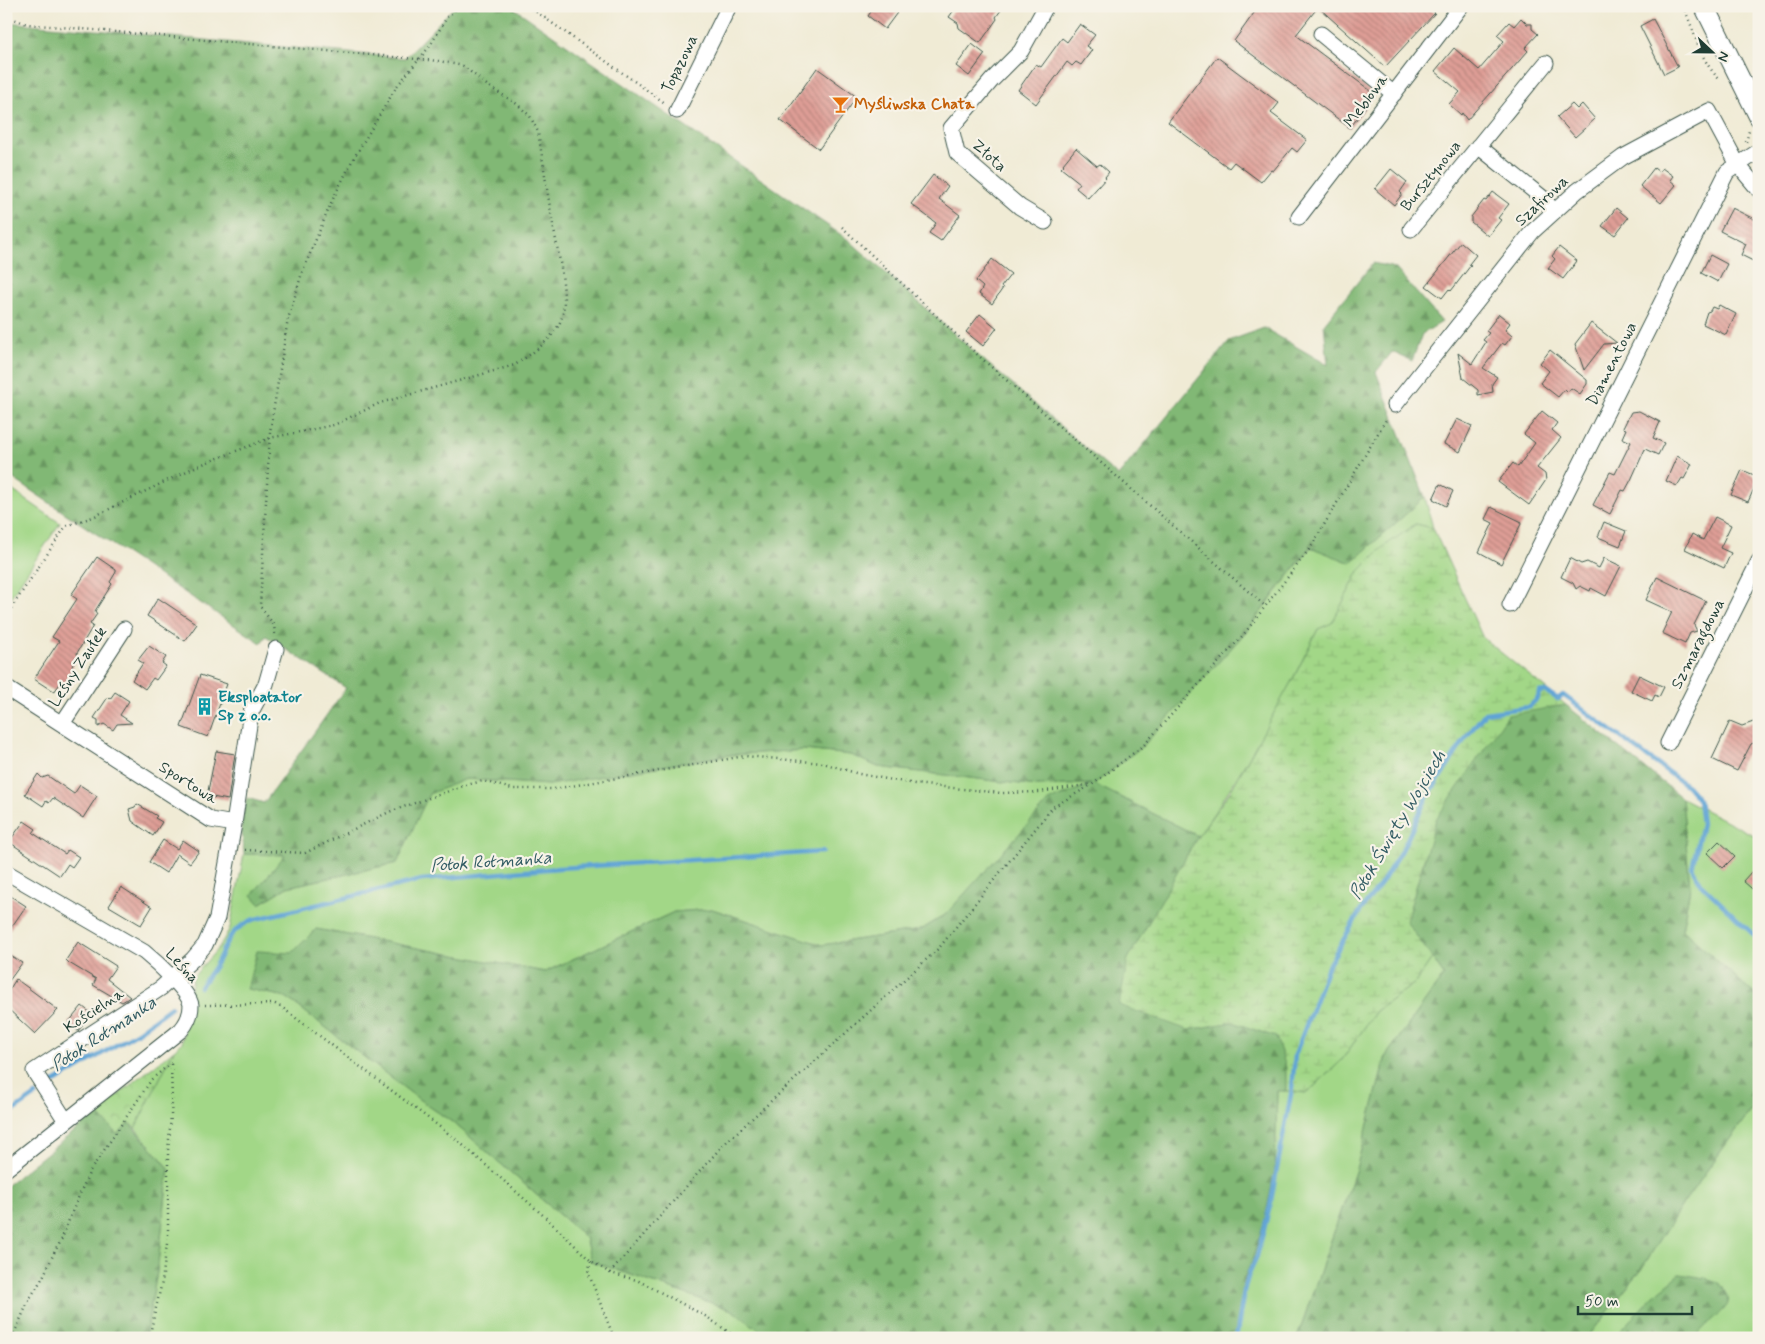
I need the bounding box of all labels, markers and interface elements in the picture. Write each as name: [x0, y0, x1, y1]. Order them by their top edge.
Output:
north arrow: [1688, 28, 1738, 78]
street label: Topazowa: [657, 31, 703, 97]
text: N: [1713, 49, 1733, 64]
street label: Meblowa: [1339, 70, 1393, 132]
bar icon: Myśliwska Chata: [830, 94, 850, 114]
place label: Myśliwska Chata: [854, 94, 975, 115]
street label: Złota: [967, 135, 1011, 177]
street label: Bursztynowa: [1396, 136, 1466, 216]
street label: Szafirowa: [1511, 171, 1573, 231]
street label: Diamentowa: [1582, 318, 1642, 409]
street label: Szmaragdowa: [1666, 595, 1731, 693]
street label: Leśny Zaułek: [44, 623, 112, 711]
place label: Eksploatator Sp z o.o.: [218, 687, 302, 726]
building icon: Eksploatator Sp z o.o.: [194, 696, 214, 716]
water label: Potok Święty Wojciech: [1344, 746, 1452, 904]
street label: Sportowa: [155, 757, 222, 809]
water label: Potok Rotmanka: [430, 846, 552, 878]
street label: Leśna: [160, 944, 204, 988]
street label: Kościelna: [60, 983, 129, 1038]
water label: Potok Rotmanka: [47, 991, 161, 1077]
scale bar: [1578, 1284, 1691, 1316]
text: 50 m: [1585, 1292, 1619, 1312]

